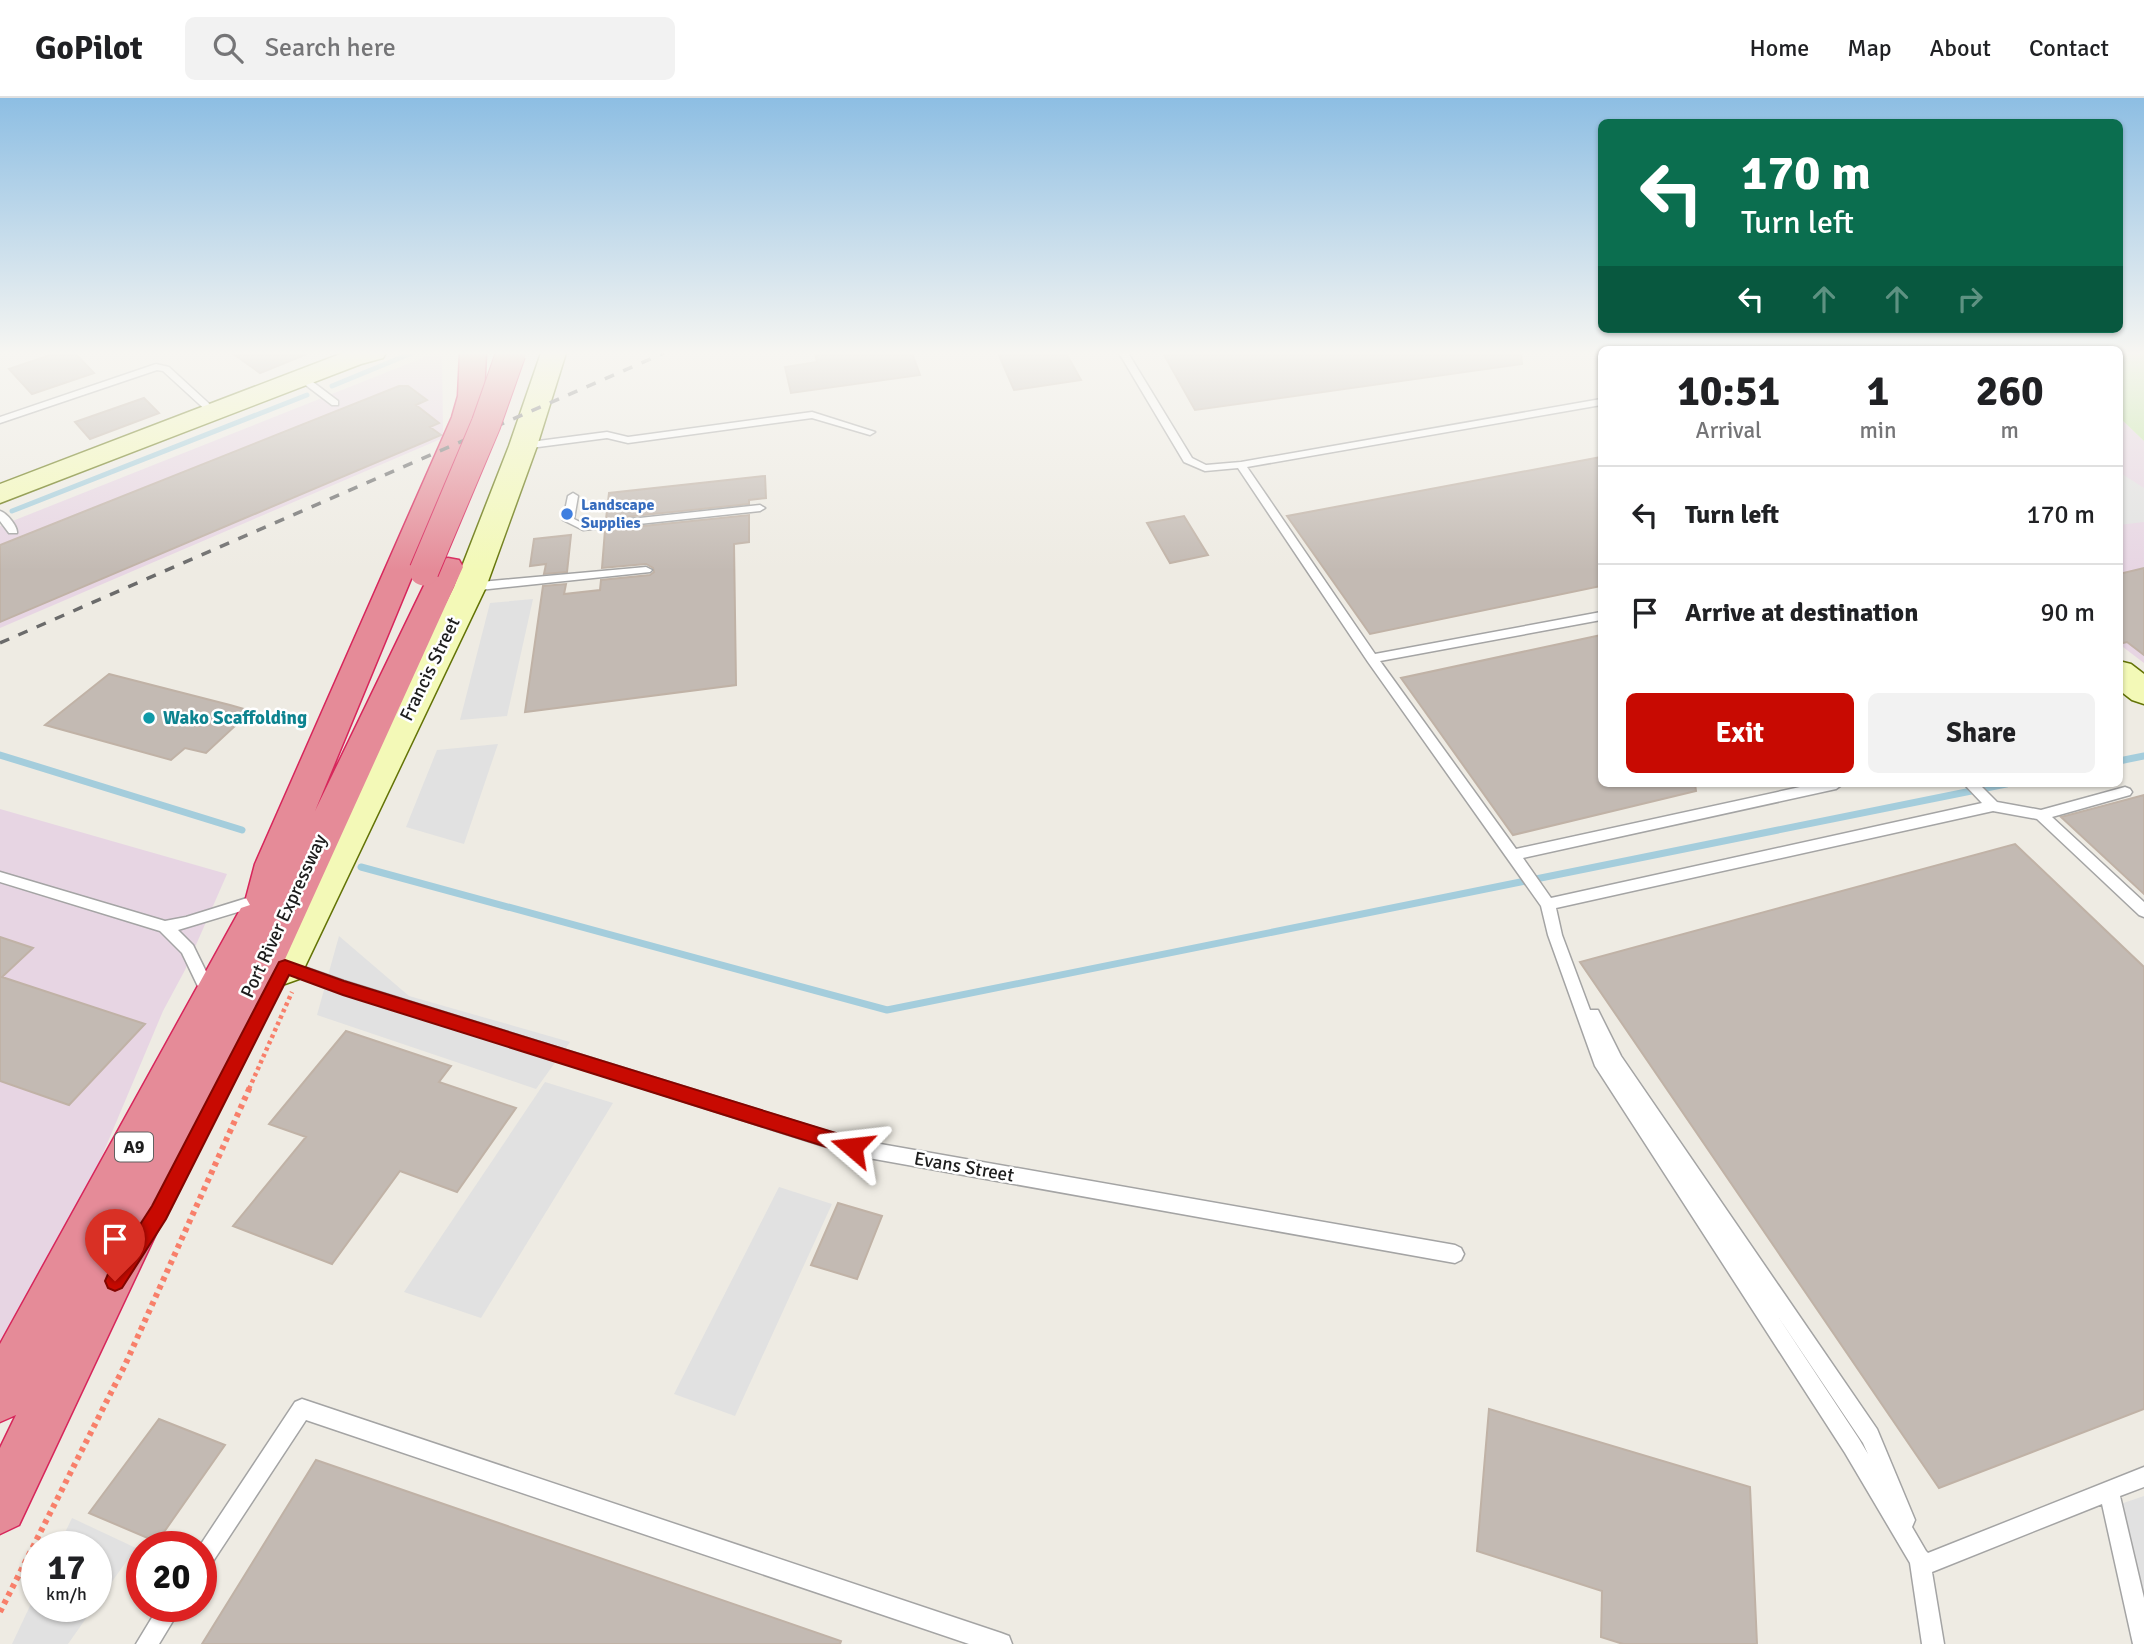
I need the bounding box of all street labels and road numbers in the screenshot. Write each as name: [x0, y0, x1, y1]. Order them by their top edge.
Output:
street label: Francis Street: [395, 613, 466, 725]
street label: Port River Expressway: [236, 830, 333, 1002]
road number: A9: [115, 1132, 153, 1162]
street label: Evans Street: [912, 1146, 1016, 1188]

